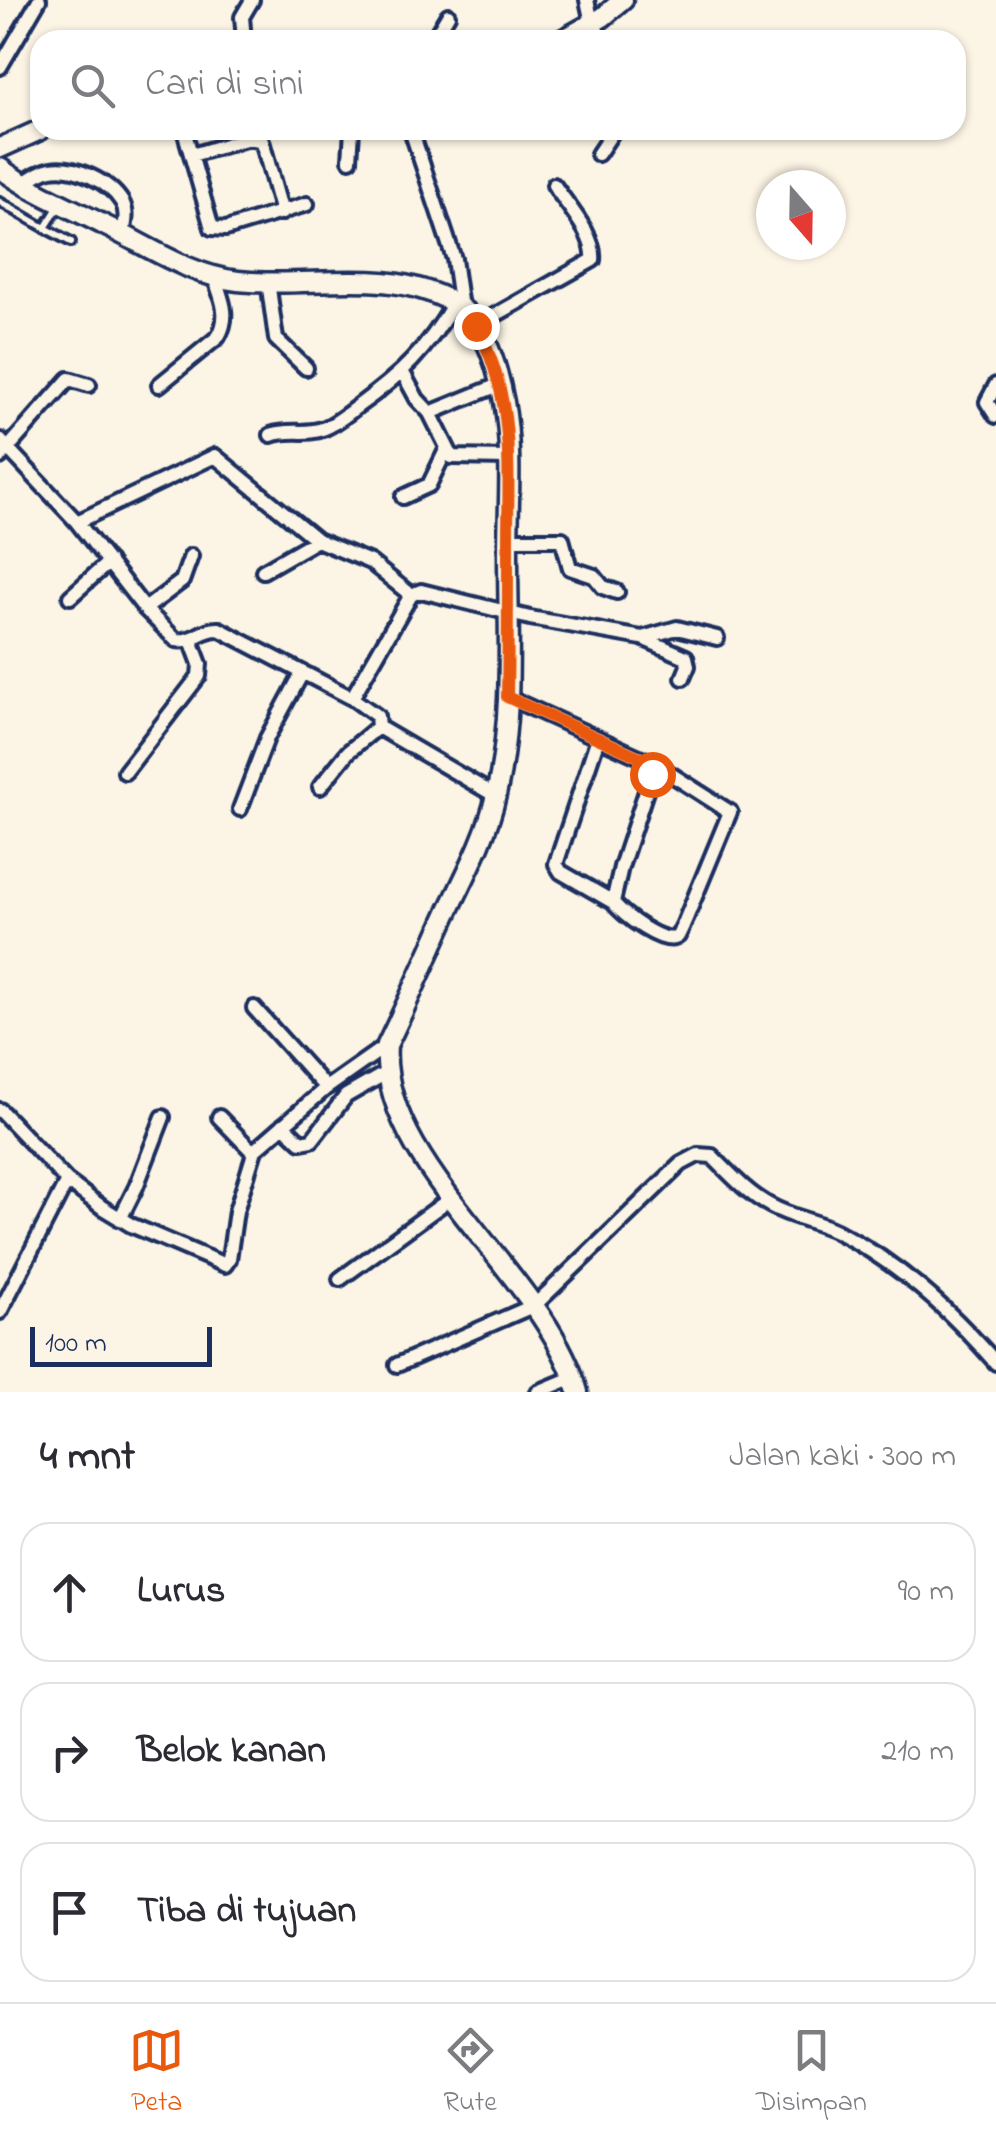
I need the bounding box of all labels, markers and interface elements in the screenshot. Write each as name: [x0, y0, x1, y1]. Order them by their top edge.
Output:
search box: [30, 30, 966, 140]
text: Cari di sini: [145, 57, 304, 113]
icon: search: [65, 58, 120, 113]
north arrow: [756, 170, 846, 260]
route end: [454, 304, 500, 350]
route start: [630, 752, 676, 798]
scale bar: [30, 1322, 212, 1366]
text: 100 m: [45, 1324, 107, 1365]
text: 4 mnt: [40, 1427, 135, 1488]
text: Jalan kaki · 300 m: [729, 1434, 956, 1481]
text: Lurus: [137, 1564, 225, 1620]
icon: ahead: [42, 1565, 97, 1620]
text: 90 m: [898, 1569, 954, 1616]
text: Belok kanan: [137, 1724, 326, 1780]
icon: right: [42, 1725, 97, 1780]
text: 210 m: [881, 1729, 954, 1776]
text: Tiba di tujuan: [137, 1884, 356, 1940]
icon: arrive: [42, 1885, 97, 1940]
tab: Peta: [129, 2023, 184, 2124]
tab: Rute: [443, 2023, 498, 2124]
tab: Disimpan: [756, 2023, 867, 2124]

